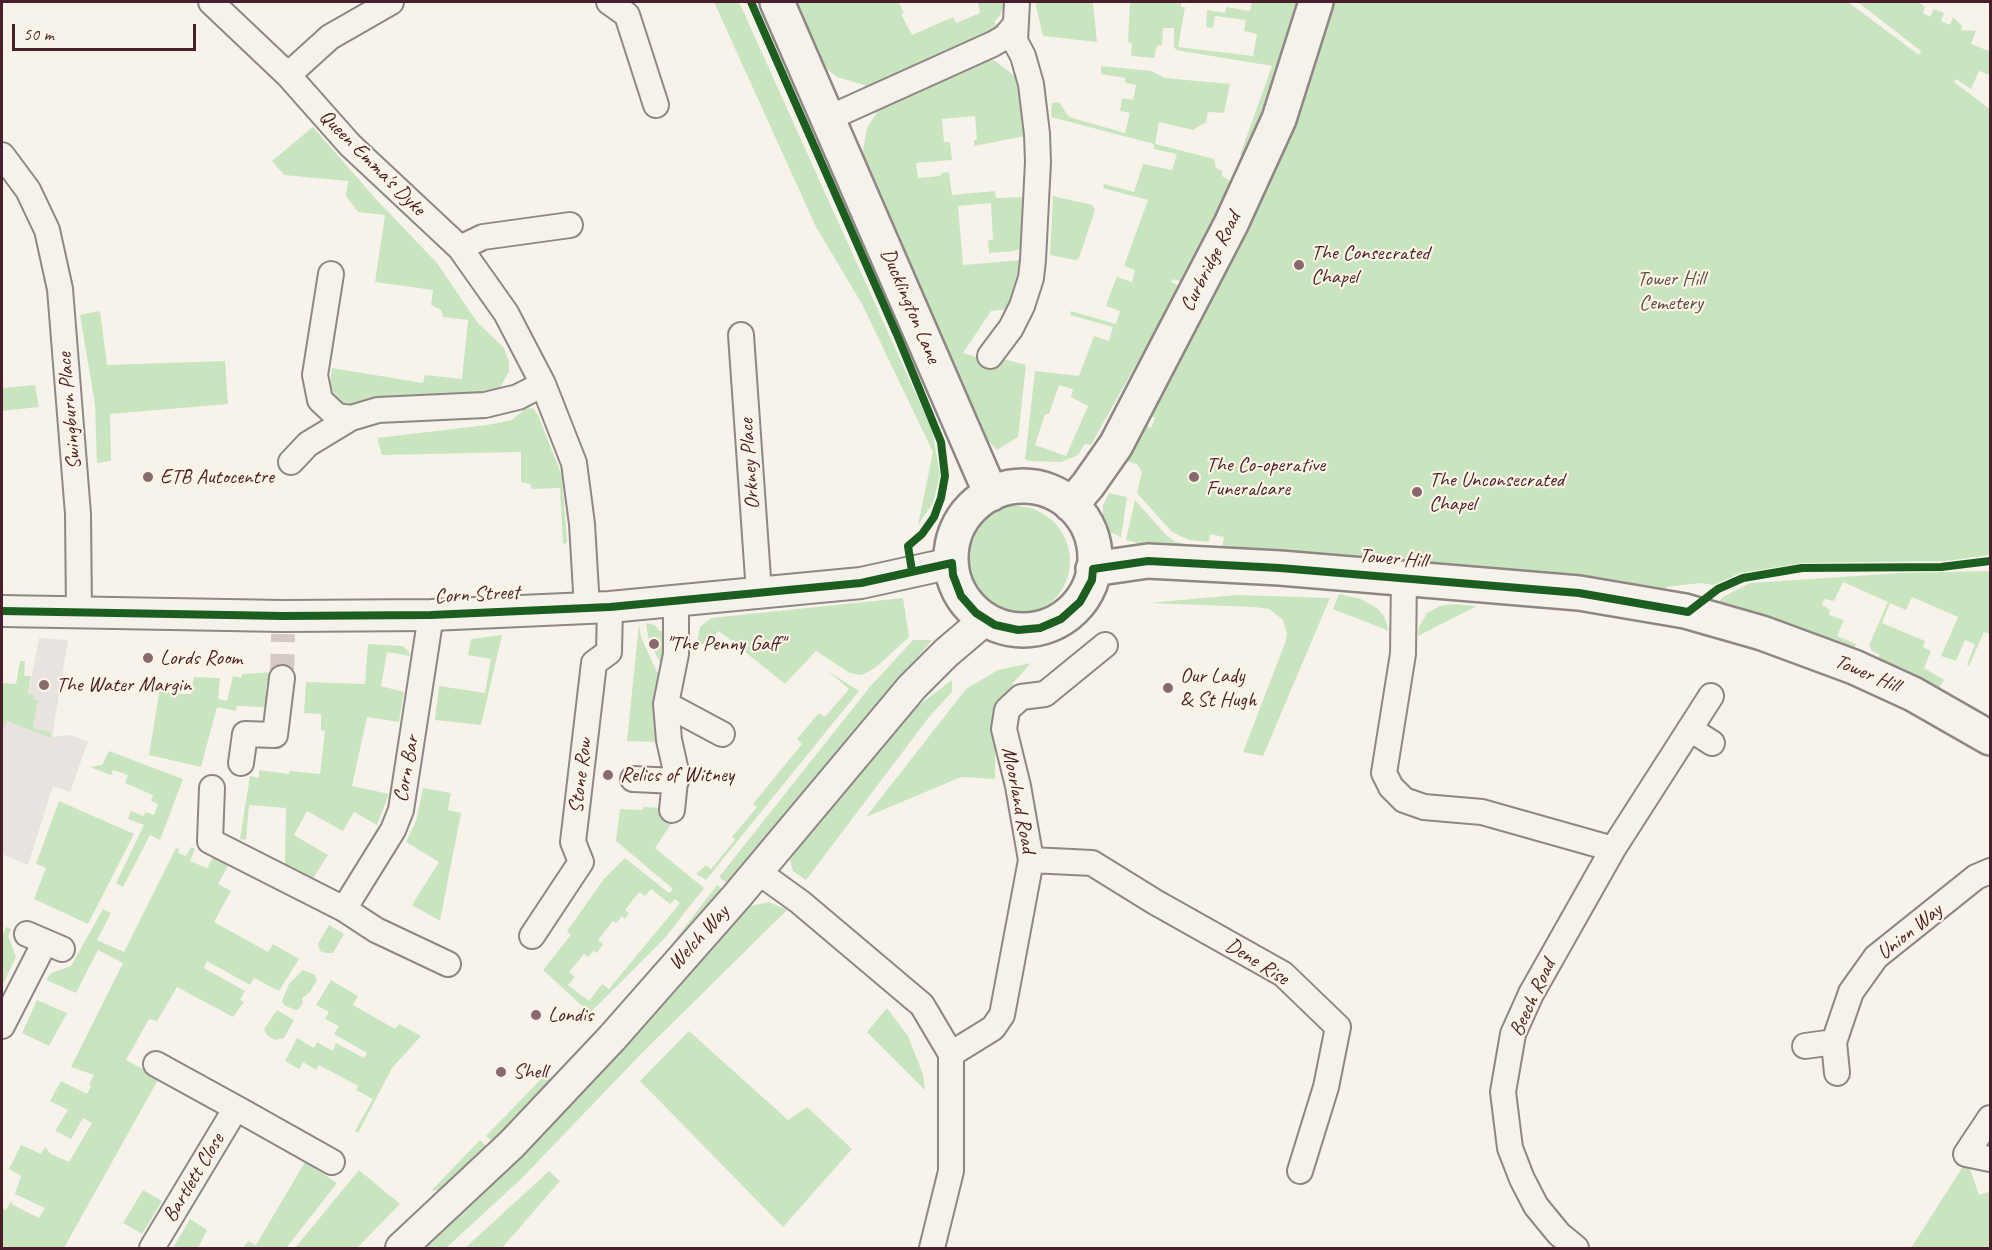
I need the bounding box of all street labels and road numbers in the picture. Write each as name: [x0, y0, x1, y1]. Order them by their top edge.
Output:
street label: Queen Emma's Dyke: [314, 105, 430, 221]
street label: Curbridge Road: [1175, 208, 1247, 316]
street label: Ducklington Lane: [874, 245, 946, 367]
street label: Swingburn Place: [52, 351, 88, 471]
street label: Orkney Place: [734, 418, 766, 510]
street label: Tower Hill: [1358, 543, 1428, 575]
street label: Corn Street: [434, 580, 520, 610]
street label: Tower Hill: [1831, 649, 1903, 699]
street label: Corn Bar: [389, 734, 425, 804]
street label: Stone Row: [564, 737, 598, 815]
street label: Moorland Road: [995, 745, 1041, 855]
street label: Union Way: [1872, 898, 1948, 966]
street label: Welch Way: [663, 900, 735, 976]
street label: Dene Rise: [1221, 933, 1293, 991]
street label: Beech Road: [1504, 956, 1562, 1040]
street label: Bartlett Close: [158, 1129, 230, 1227]

